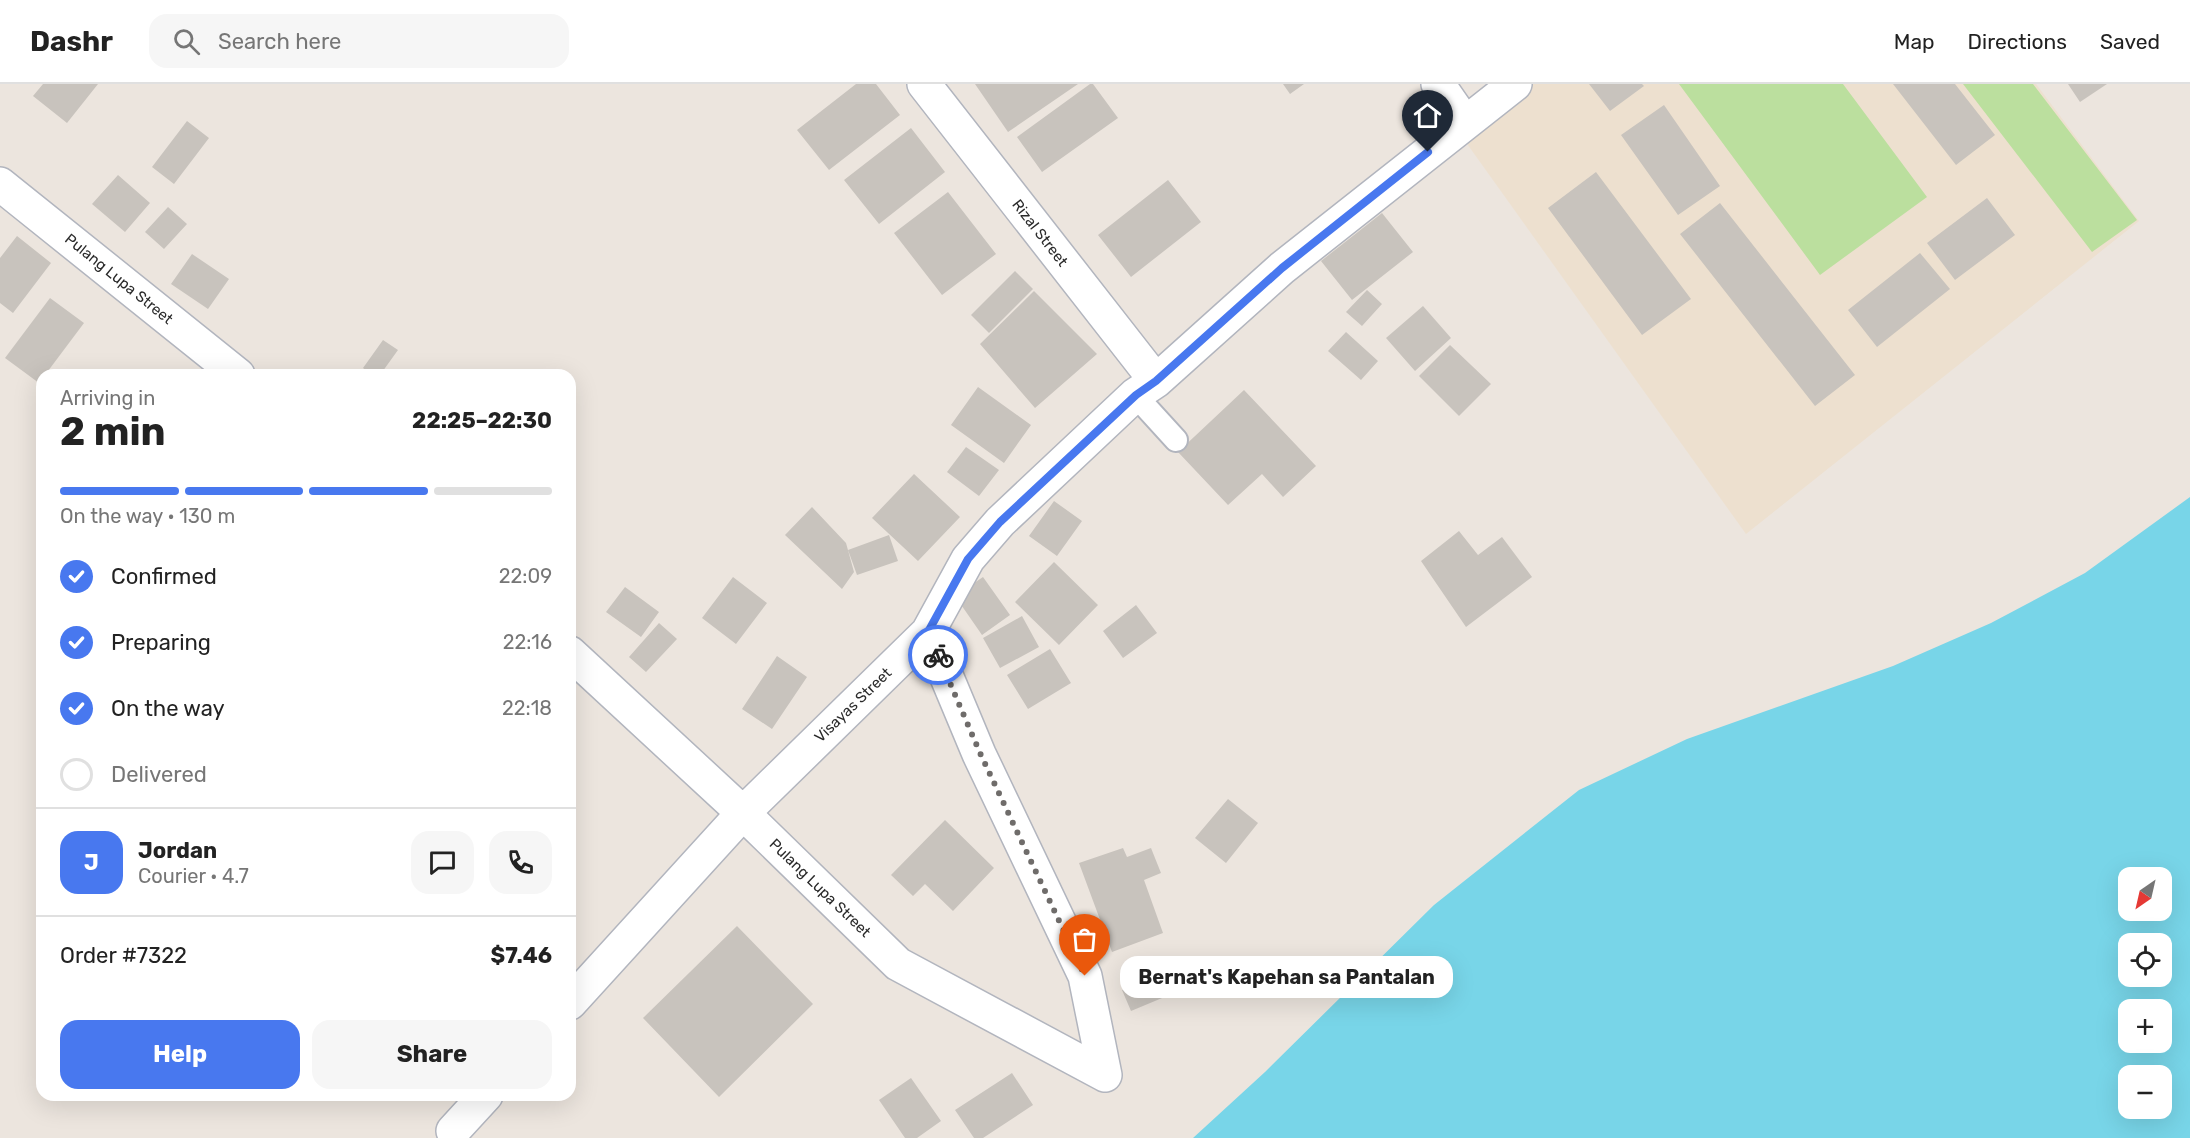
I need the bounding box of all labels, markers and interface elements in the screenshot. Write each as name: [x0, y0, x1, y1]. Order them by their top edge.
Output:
search box: [149, 14, 569, 68]
text: Dashr: [30, 25, 113, 58]
icon: search: [170, 25, 203, 58]
text: Search here: [218, 28, 341, 55]
text: Map: [1894, 29, 1935, 54]
text: Directions: [1968, 29, 2067, 54]
text: Saved: [2100, 29, 2160, 54]
pin: [1402, 90, 1453, 152]
icon: home: [1411, 99, 1444, 132]
street label: Rizal Street: [1008, 196, 1072, 270]
street label: Pulang Lupa Street: [61, 230, 177, 328]
text: Arriving in: [60, 386, 155, 410]
text: 22:25–22:30: [412, 407, 552, 434]
text: 2 min: [60, 409, 166, 455]
text: On the way · 130 m: [60, 504, 235, 528]
icon: check: [60, 560, 93, 593]
text: Confirmed: [111, 563, 217, 590]
text: 22:09: [499, 564, 552, 588]
courier: [908, 625, 968, 685]
icon: check: [60, 626, 93, 659]
text: Preparing: [111, 629, 211, 656]
text: 22:16: [503, 630, 552, 654]
icon: bike: [922, 639, 955, 672]
street label: Visayas Street: [811, 664, 895, 746]
icon: check: [60, 692, 93, 725]
text: On the way: [111, 695, 225, 722]
text: 22:18: [502, 696, 552, 720]
text: Delivered: [111, 761, 207, 788]
button: chat: [411, 831, 474, 894]
button: phone: [489, 831, 552, 894]
street label: Pulang Lupa Street: [766, 835, 874, 941]
text: Jordan: [138, 837, 217, 864]
text: J: [84, 849, 99, 876]
text: Courier · 4.7: [138, 864, 249, 888]
north arrow: [2118, 867, 2172, 921]
map controls: [2118, 867, 2172, 1119]
pin: [1059, 914, 1110, 976]
icon: bag: [1068, 923, 1101, 956]
button: locate: [2118, 933, 2172, 987]
text: Order #7322: [60, 942, 187, 969]
text: $7.46: [491, 942, 552, 969]
callout: Bernat's Kapehan sa Pantalan: [1121, 955, 1454, 997]
text: Bernat's Kapehan sa Pantalan: [1138, 965, 1435, 989]
button: +: [2118, 999, 2172, 1053]
button: Help: [60, 1020, 300, 1089]
button: Share: [312, 1020, 552, 1089]
button: −: [2118, 1065, 2172, 1119]

